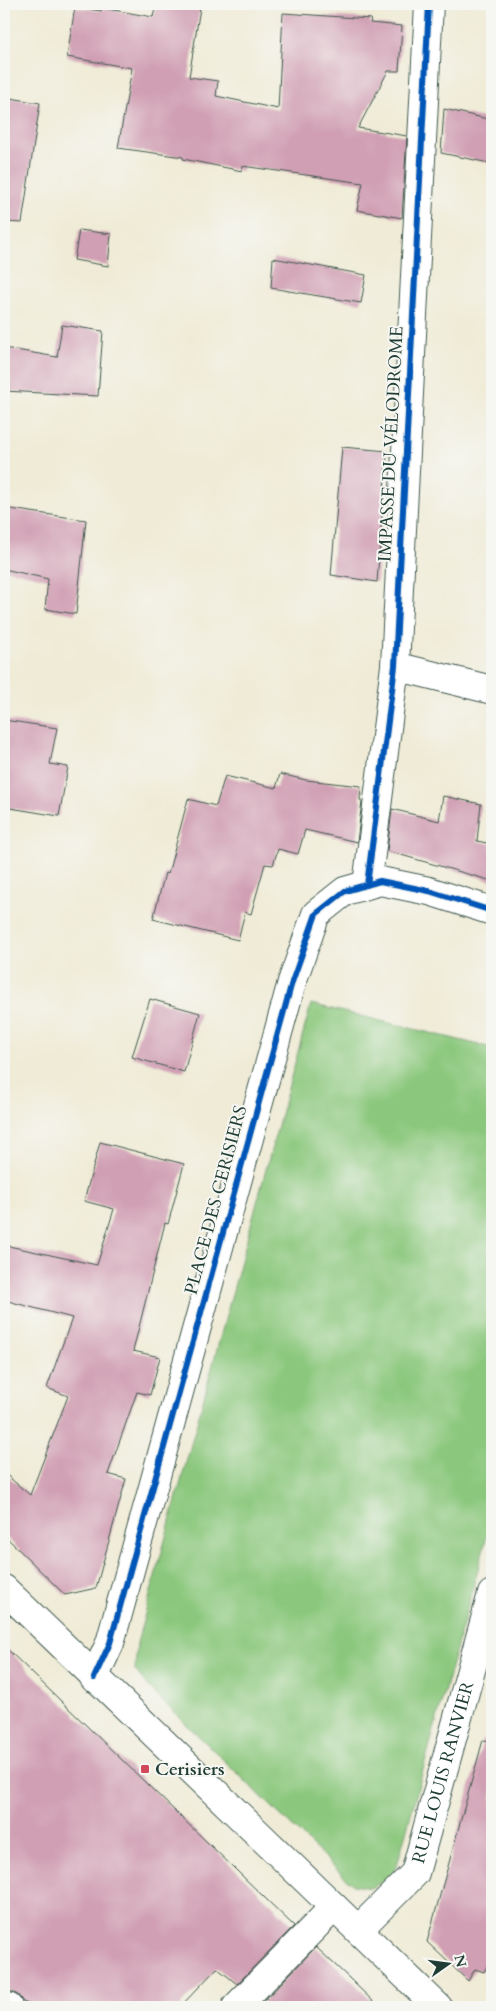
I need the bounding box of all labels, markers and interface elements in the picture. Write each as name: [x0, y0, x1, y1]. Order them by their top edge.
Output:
street label: IMPASSE DU VÉLODROME: [372, 325, 410, 563]
street label: PLACE DES CERISIERS: [179, 1103, 253, 1297]
street label: RUE LOUIS RANVIER: [406, 1678, 480, 1866]
place label: Cerisiers: [155, 1757, 225, 1782]
marker: Cerisiers: [139, 1763, 151, 1775]
north arrow: [424, 1938, 474, 1988]
text: N: [449, 1953, 471, 1969]

